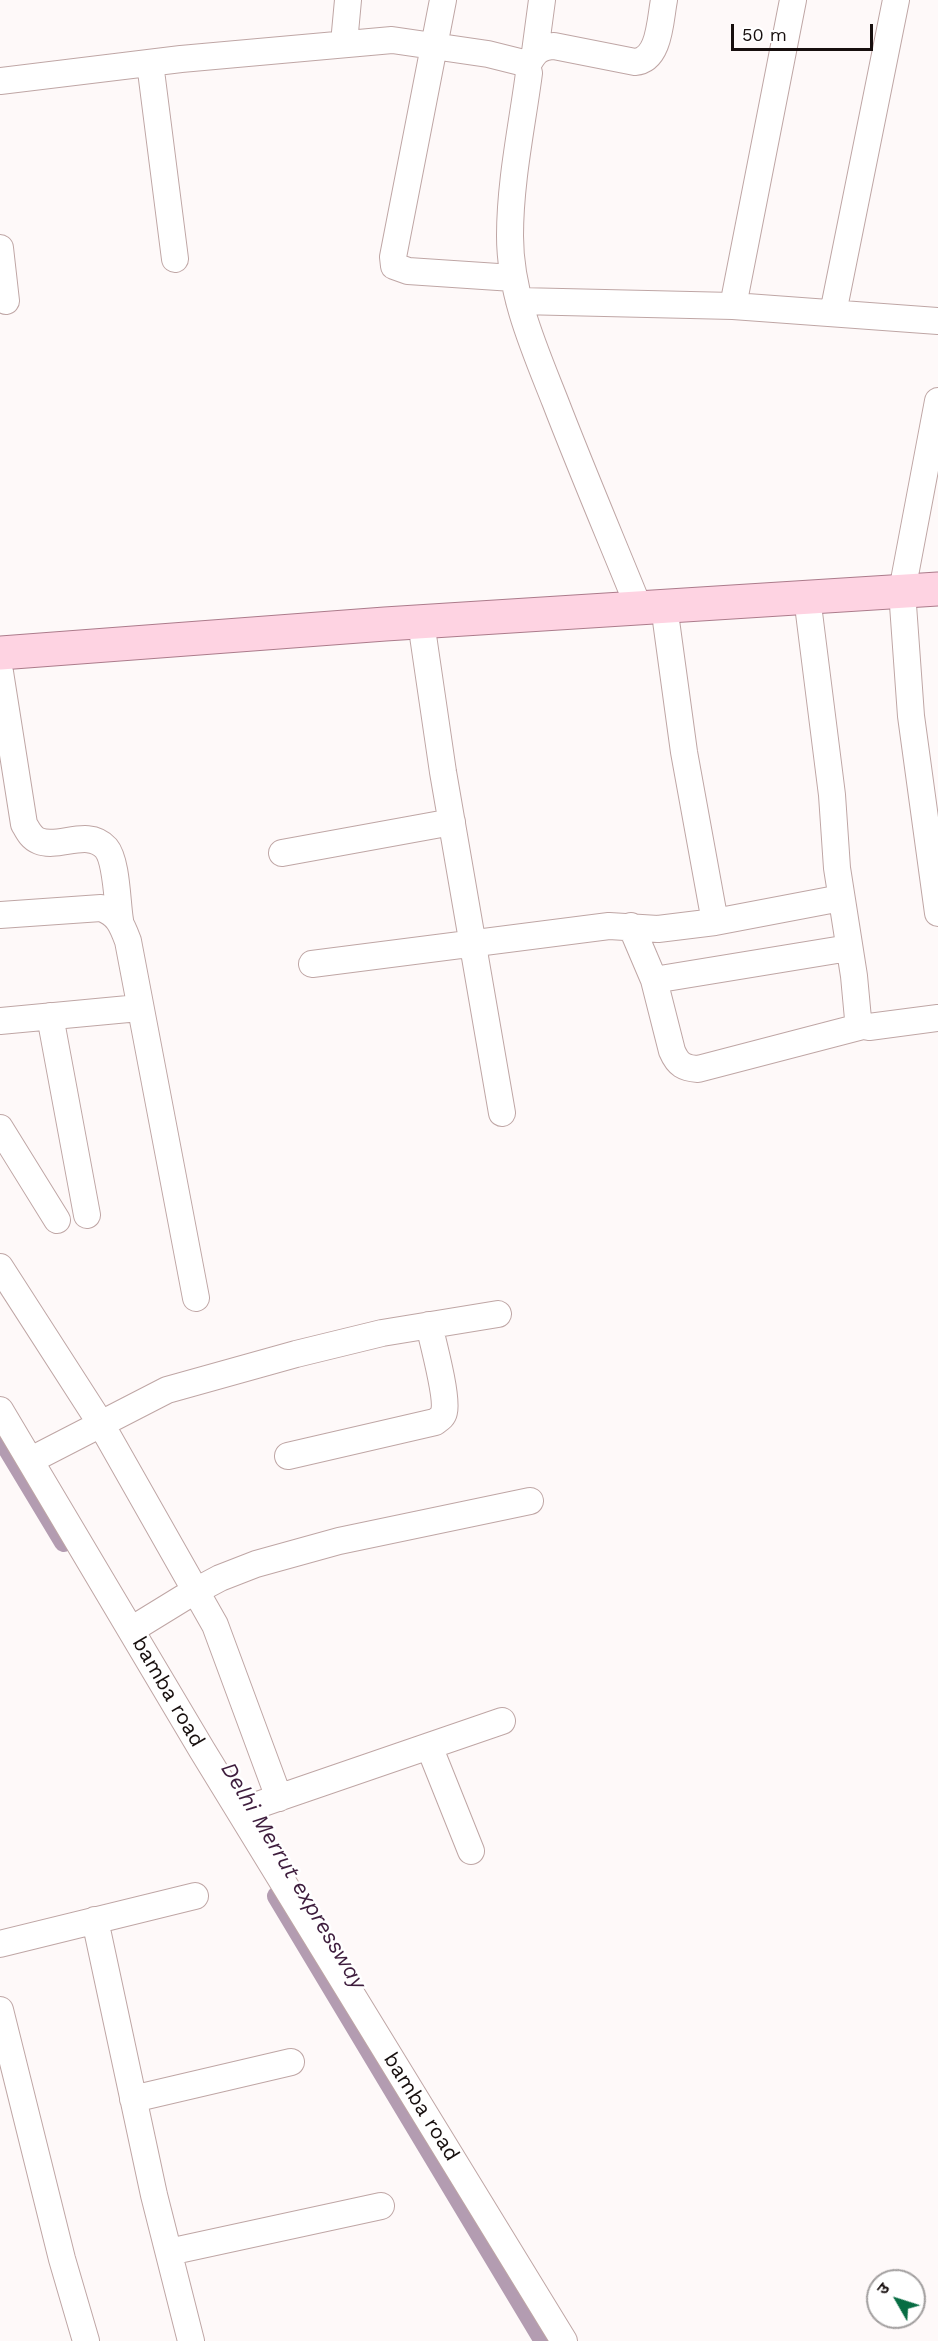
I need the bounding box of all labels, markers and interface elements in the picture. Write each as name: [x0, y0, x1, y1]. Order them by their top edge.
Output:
scale bar: [734, 12, 876, 50]
text: 50 m: [742, 24, 787, 45]
street label: bamba road: [126, 1632, 210, 1752]
water label: Delhi Merrut expressway: [215, 1758, 371, 1994]
street label: bamba road: [378, 2048, 464, 2166]
north arrow: [866, 2269, 926, 2329]
text: उ: [873, 2279, 894, 2298]

